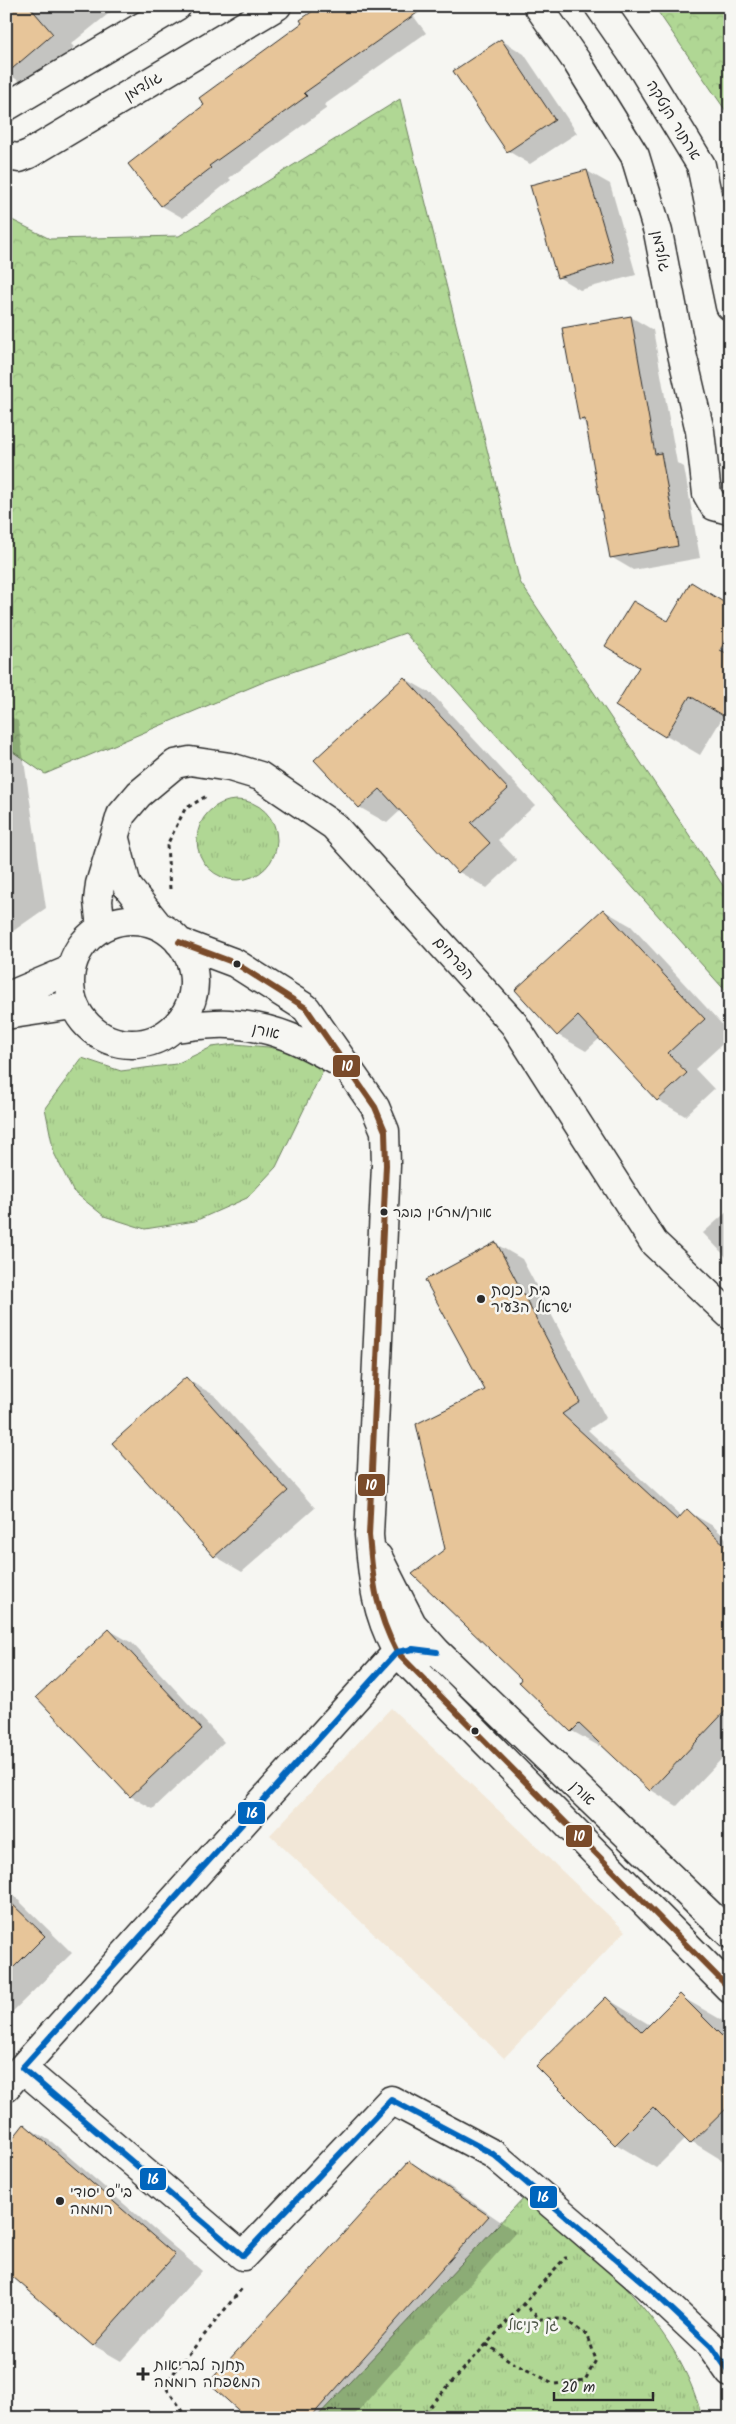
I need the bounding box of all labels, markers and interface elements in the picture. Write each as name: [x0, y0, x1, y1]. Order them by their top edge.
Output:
street label: גולדמן: [120, 66, 167, 108]
street label: ארתור הנטקה: [640, 76, 707, 166]
street label: גולדמן: [644, 229, 676, 274]
street label: הפרחים: [427, 932, 479, 986]
unlabelled marker: [232, 959, 242, 969]
street label: אורן: [250, 1017, 282, 1047]
line badge: 10: [332, 1054, 361, 1078]
text: 10: [341, 1056, 354, 1078]
place label: אורן/מרטין בובר: [393, 1202, 492, 1224]
marker: אורן/מרטין בובר: [379, 1207, 389, 1217]
place label: בית כנסת ישראל הצעיר: [491, 1279, 572, 1320]
marker: בית כנסת ישראל הצעיר: [475, 1293, 487, 1305]
line badge: 10: [357, 1473, 386, 1497]
text: 10: [365, 1475, 378, 1497]
unlabelled marker: [470, 1726, 480, 1736]
street label: אורן: [564, 1776, 601, 1812]
line badge: 16: [237, 1801, 266, 1825]
text: 16: [246, 1803, 258, 1825]
line badge: 10: [565, 1824, 593, 1848]
text: 10: [573, 1826, 586, 1848]
line badge: 16: [139, 2167, 167, 2191]
text: 16: [147, 2169, 159, 2191]
place label: בי"ס יסודי רוממה: [70, 2181, 132, 2222]
line badge: 16: [529, 2185, 558, 2209]
text: 16: [537, 2187, 549, 2209]
marker: בי"ס יסודי רוממה: [54, 2195, 66, 2207]
park label: גן דניאל: [507, 2314, 559, 2338]
place label: תחנה לבריאות המשפחה רוממה: [153, 2354, 261, 2395]
marker: תחנה לבריאות המשפחה רוממה: [136, 2367, 150, 2381]
scale bar: [554, 2369, 652, 2401]
text: 20 m: [561, 2376, 595, 2400]

